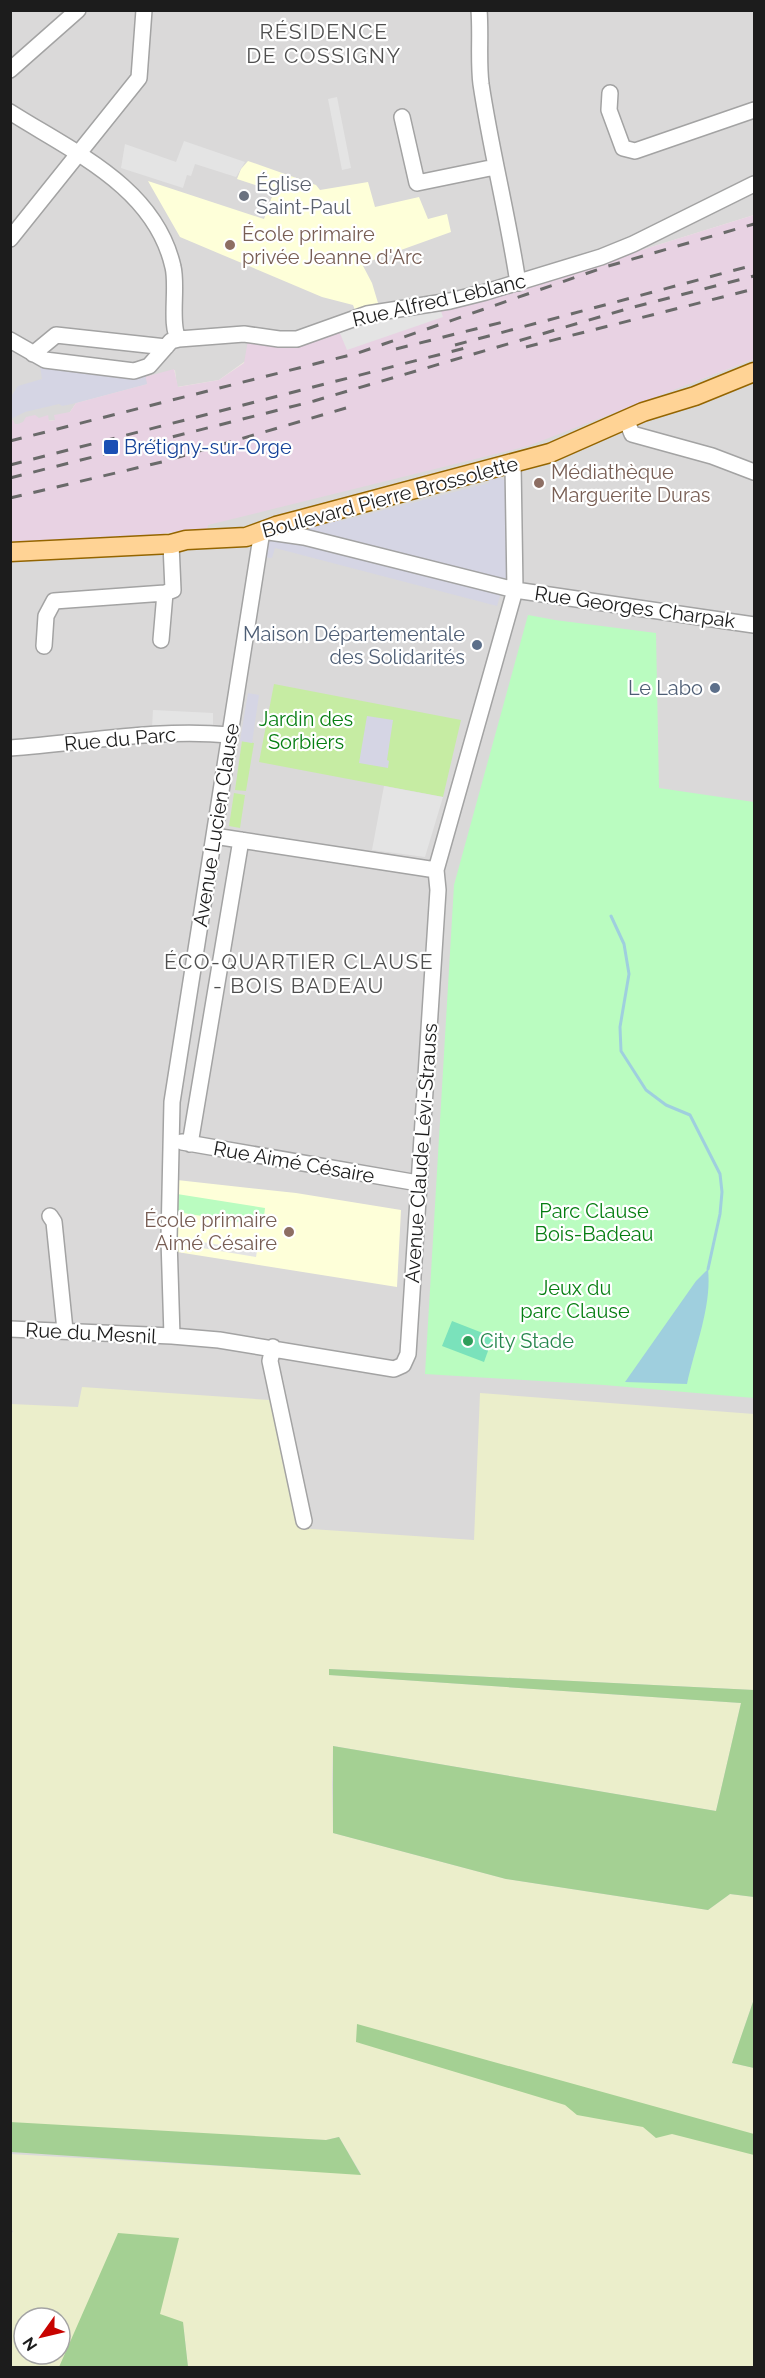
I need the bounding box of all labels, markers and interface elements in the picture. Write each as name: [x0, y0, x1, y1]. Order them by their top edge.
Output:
district label: RÉSIDENCE DE COSSIGNY: [246, 19, 402, 68]
place label: Église Saint-Paul: [256, 172, 351, 219]
marker: Église Saint-Paul: [237, 189, 251, 203]
place label: École primaire privée Jeanne d'Arc: [242, 222, 423, 269]
marker: École primaire privée Jeanne d'Arc: [223, 238, 237, 252]
street label: Rue Alfred Leblanc: [350, 268, 528, 332]
place label: Brétigny-sur-Orge: [124, 435, 292, 459]
marker: Brétigny-sur-Orge: [102, 438, 120, 456]
street label: Boulevard Pierre Brossolette: [259, 451, 521, 543]
place label: Médiathèque Marguerite Duras: [551, 460, 711, 507]
marker: Médiathèque Marguerite Duras: [532, 476, 546, 490]
street label: Rue Georges Charpak: [533, 581, 737, 633]
place label: Maison Départementale des Solidarités: [243, 622, 465, 669]
marker: Maison Départementale des Solidarités: [470, 638, 484, 652]
place label: Le Labo: [628, 676, 703, 700]
marker: Le Labo: [708, 681, 722, 695]
park label: Jardin des Sorbiers: [259, 707, 353, 754]
street label: Avenue Lucien Clause: [188, 721, 244, 929]
street label: Rue du Parc: [63, 722, 177, 756]
district label: ÉCO-QUARTIER CLAUSE - BOIS BADEAU: [164, 949, 434, 998]
street label: Avenue Claude Lévi-Strauss: [400, 1022, 442, 1284]
street label: Rue Aimé Césaire: [212, 1136, 377, 1188]
park label: Parc Clause Bois-Badeau: [535, 1199, 653, 1246]
place label: École primaire Aimé Césaire: [144, 1208, 277, 1255]
marker: École primaire Aimé Césaire: [282, 1225, 296, 1239]
park label: Jeux du parc Clause: [520, 1276, 630, 1323]
street label: Rue du Mesnil: [25, 1318, 158, 1348]
place label: City Stade: [480, 1329, 574, 1353]
marker: City Stade: [461, 1334, 475, 1348]
north arrow: [12, 2306, 72, 2366]
text: N: [19, 2334, 41, 2354]

